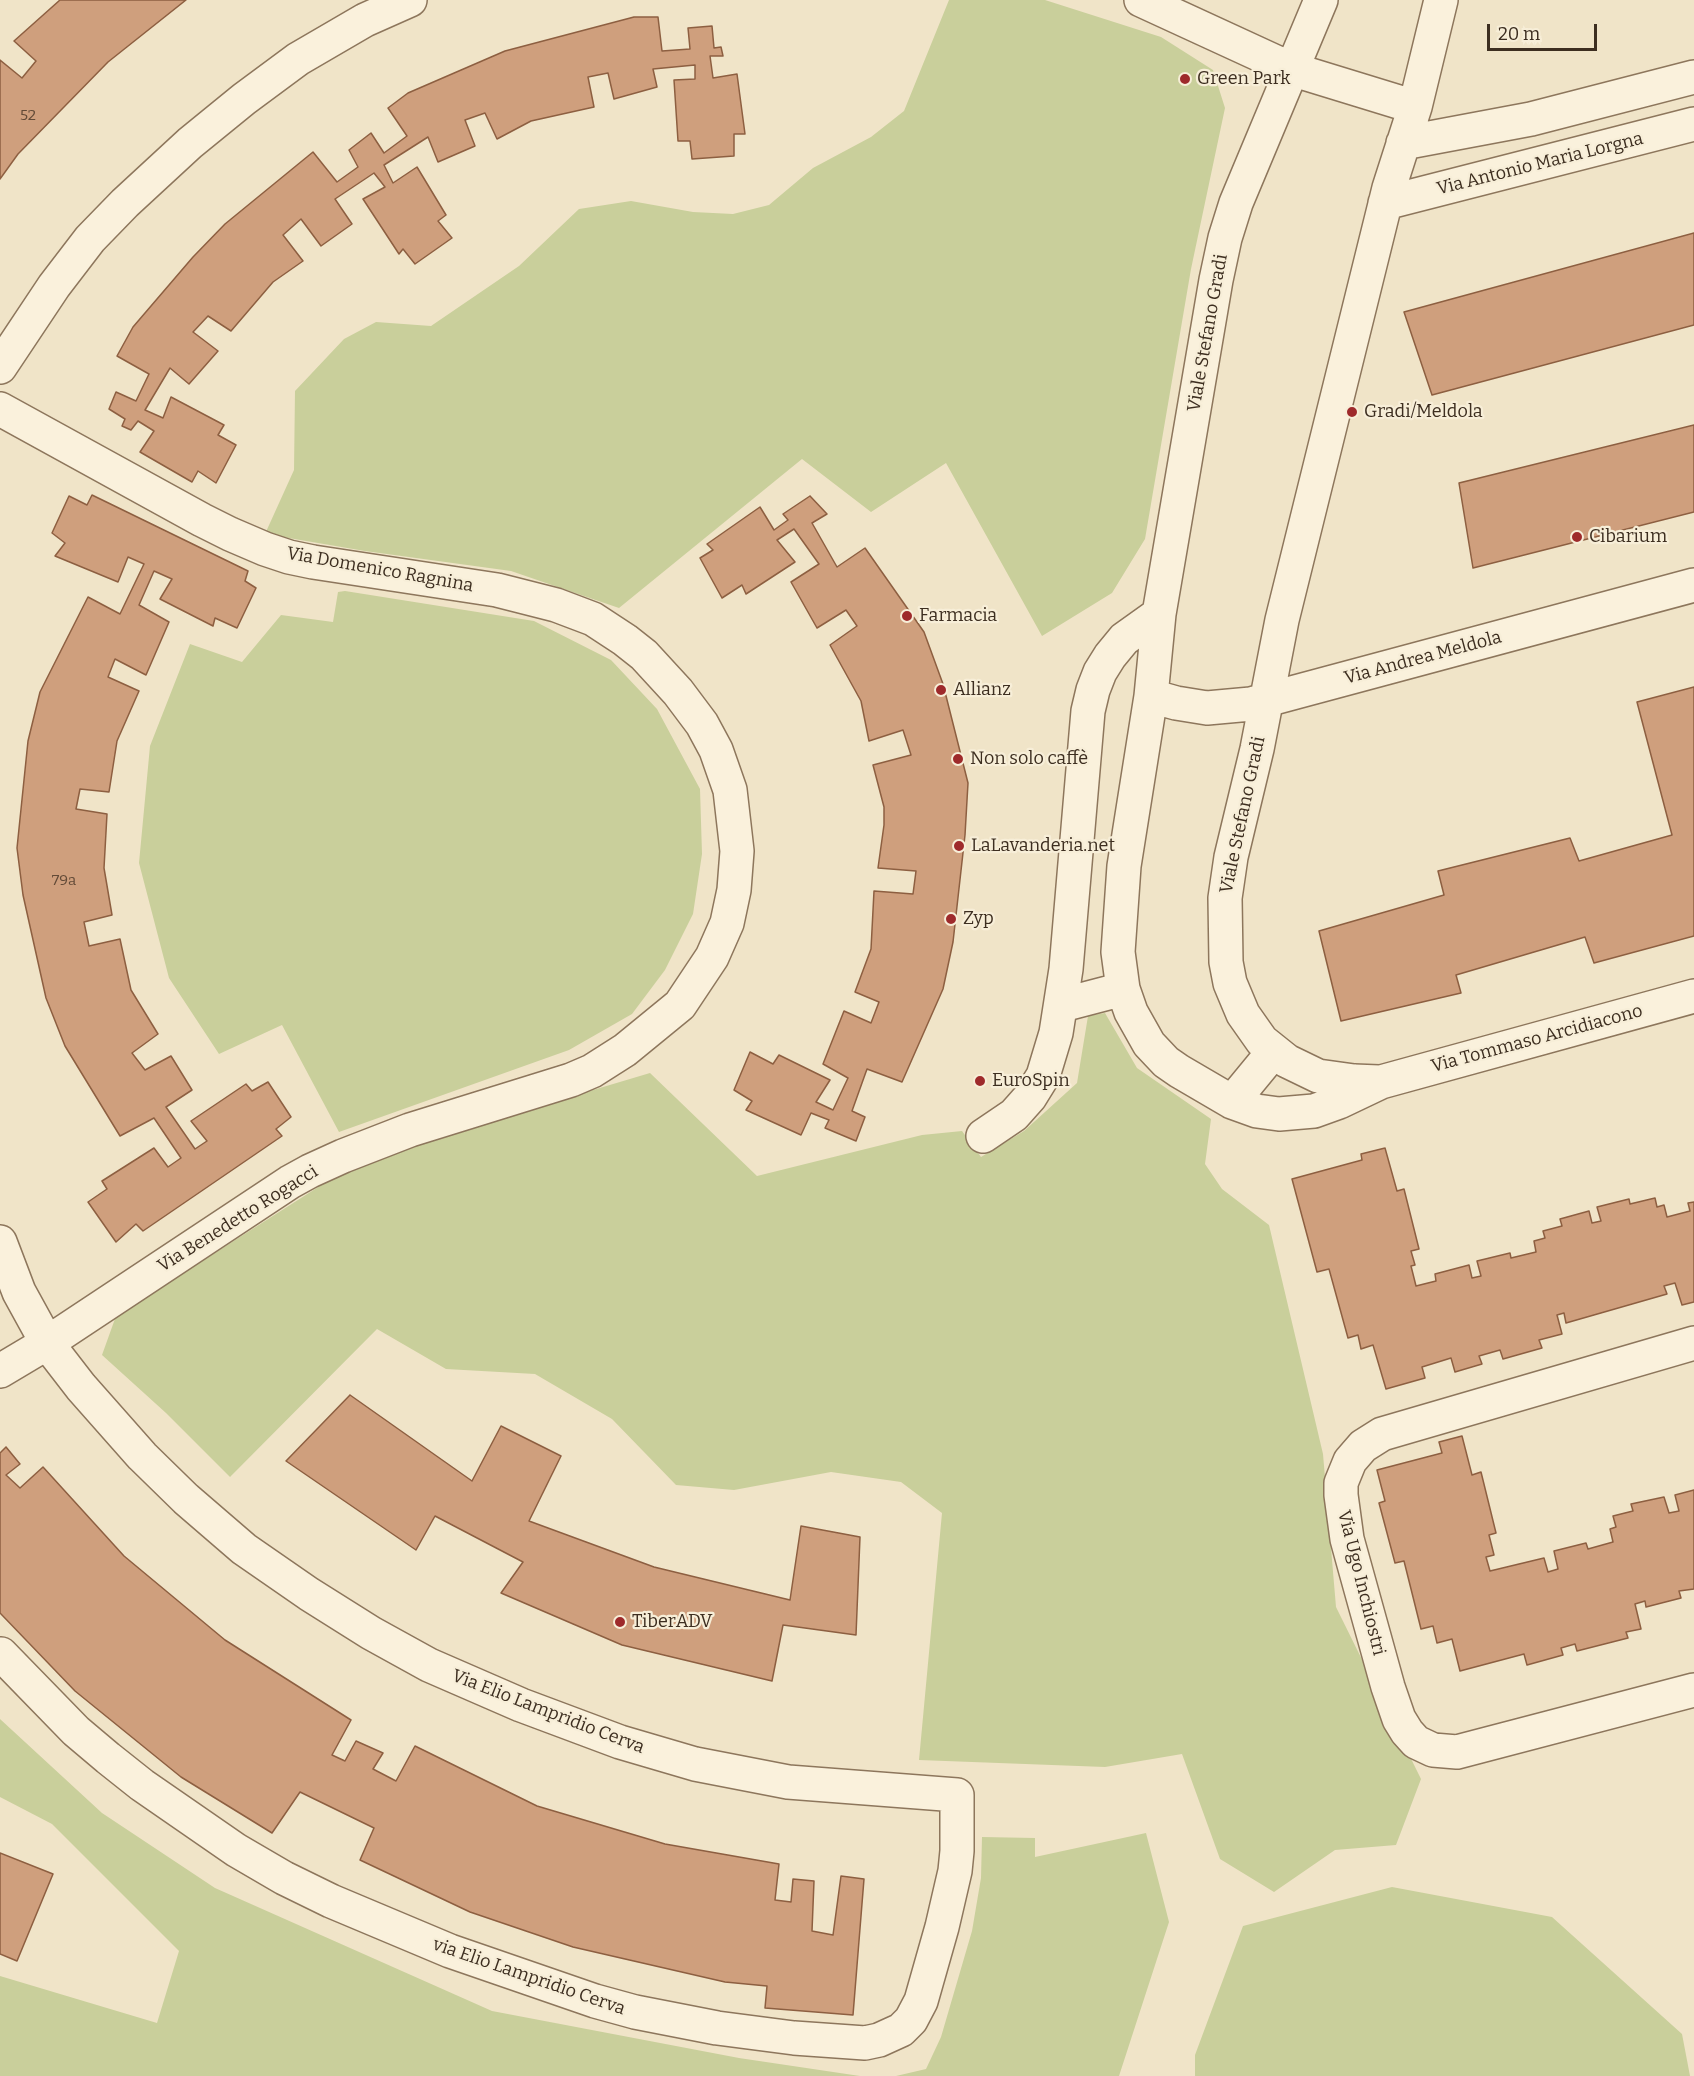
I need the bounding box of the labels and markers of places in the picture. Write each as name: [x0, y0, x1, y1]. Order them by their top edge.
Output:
place label: Green Park: [1197, 68, 1290, 90]
marker: Green Park: [1178, 72, 1192, 86]
place label: Gradi/Meldola: [1364, 401, 1483, 423]
marker: Gradi/Meldola: [1345, 405, 1359, 419]
place label: Cibarium: [1589, 526, 1667, 548]
marker: Cibarium: [1570, 530, 1584, 544]
place label: Farmacia: [919, 605, 997, 627]
marker: Farmacia: [900, 609, 914, 623]
place label: Allianz: [953, 679, 1011, 701]
marker: Allianz: [934, 683, 948, 697]
place label: Non solo caffè: [970, 748, 1088, 770]
marker: Non solo caffè: [951, 752, 965, 766]
place label: LaLavanderia.net: [971, 835, 1115, 857]
marker: LaLavanderia.net: [952, 839, 966, 853]
place label: Zyp: [963, 908, 994, 930]
marker: Zyp: [944, 912, 958, 926]
place label: EuroSpin: [992, 1070, 1070, 1092]
marker: EuroSpin: [973, 1074, 987, 1088]
place label: TiberADV: [632, 1611, 712, 1633]
marker: TiberADV: [613, 1615, 627, 1629]

